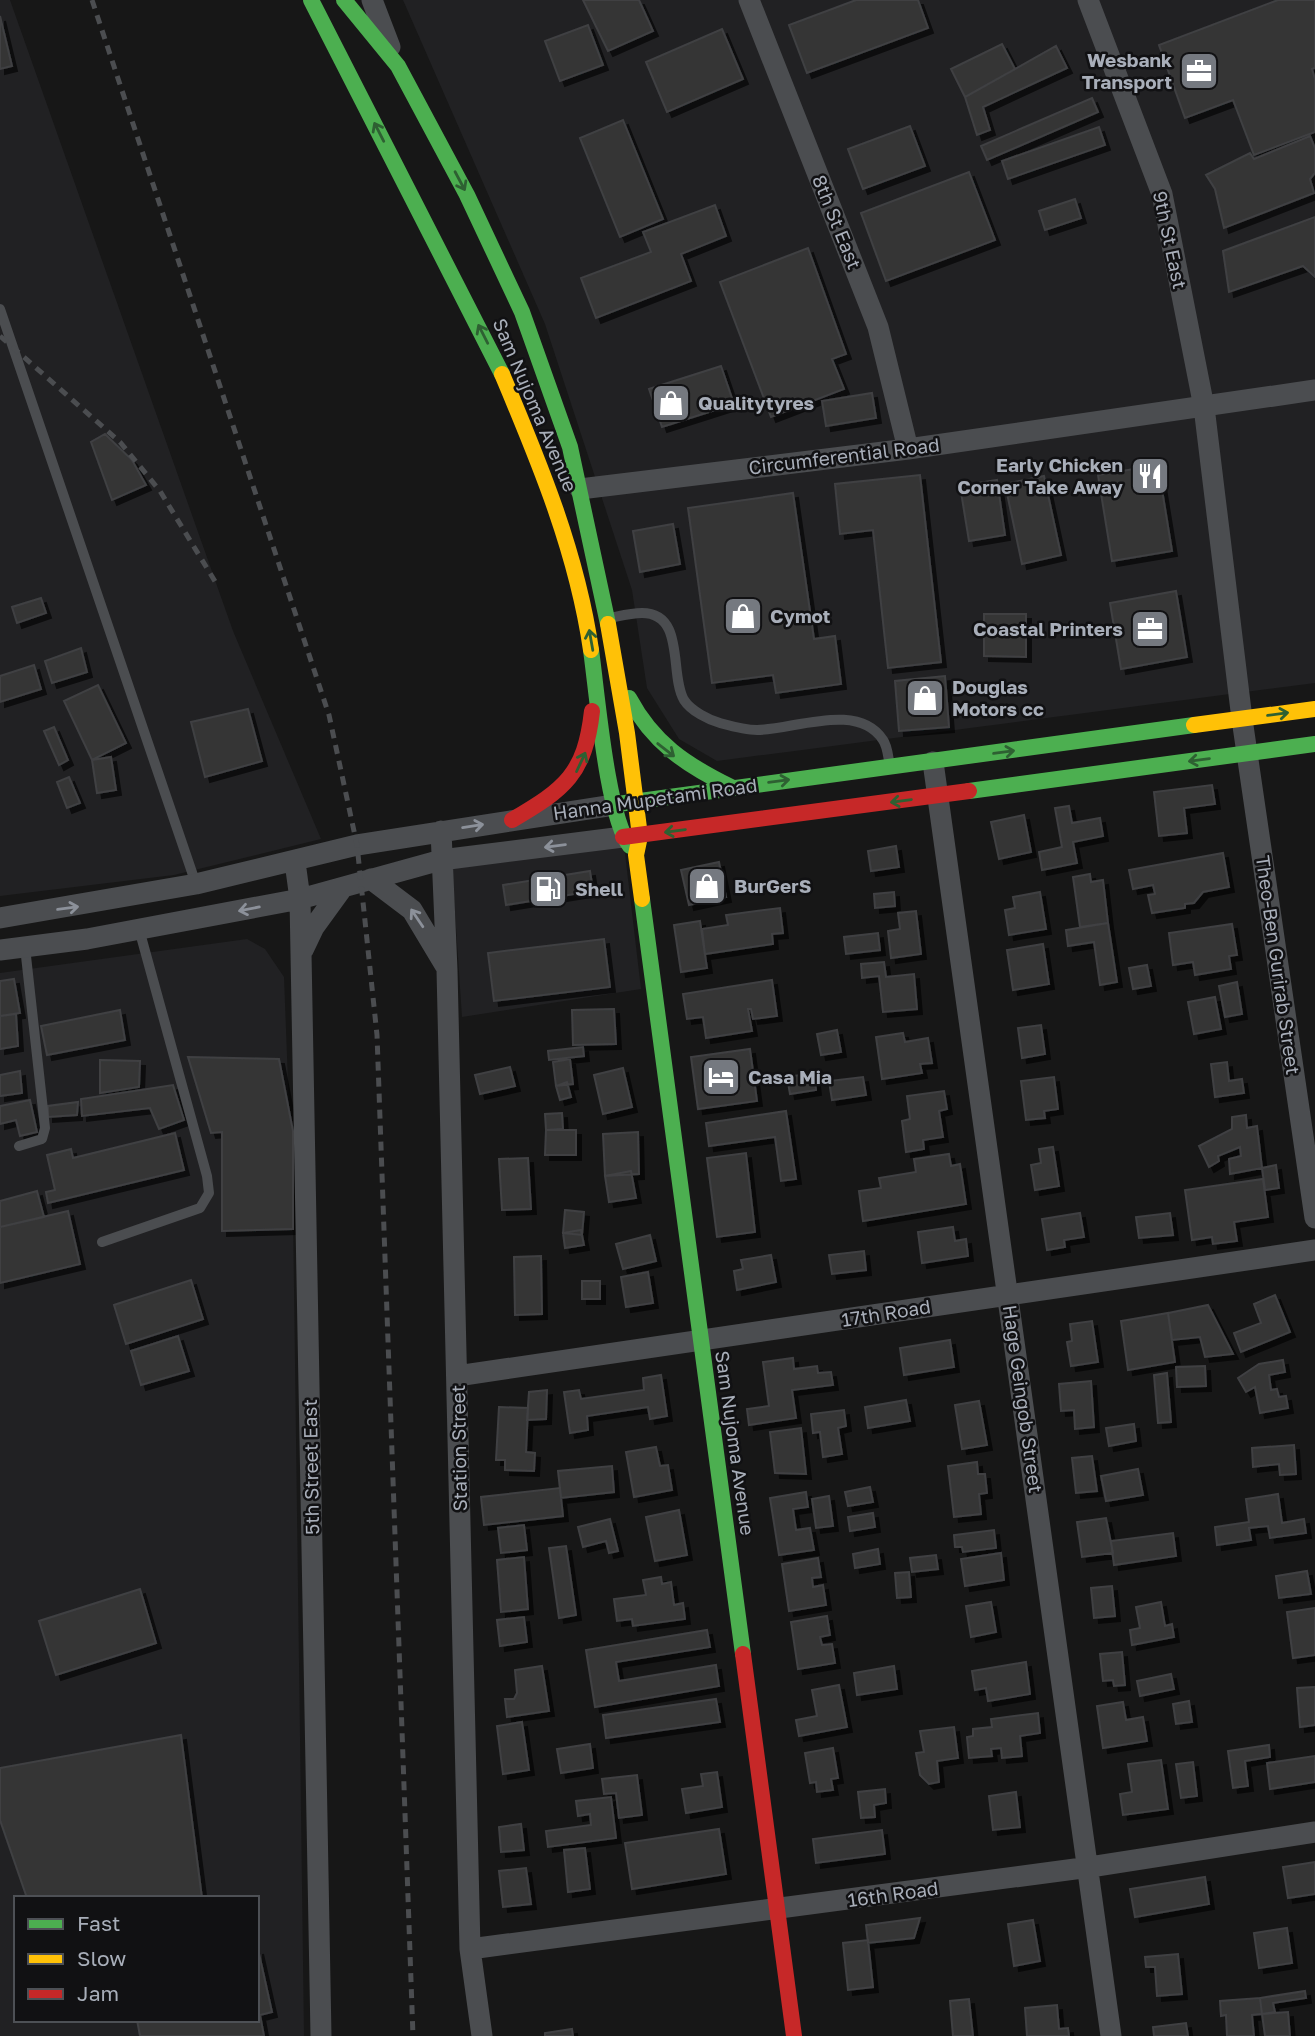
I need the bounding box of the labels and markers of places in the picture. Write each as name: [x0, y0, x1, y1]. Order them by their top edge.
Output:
place label: Wesbank Transport: [1082, 48, 1172, 93]
office icon: Wesbank Transport: [1178, 50, 1220, 92]
shop icon: Qualitytyres: [650, 382, 692, 424]
place label: Qualitytyres: [698, 391, 815, 414]
place label: Early Chicken Corner Take Away: [957, 453, 1124, 498]
restaurant icon: Early Chicken Corner Take Away: [1129, 455, 1171, 497]
shop icon: Cymot: [722, 595, 764, 637]
place label: Cymot: [770, 604, 831, 627]
office icon: Coastal Printers: [1129, 608, 1171, 650]
place label: Coastal Printers: [973, 617, 1123, 640]
place label: Douglas Motors cc: [952, 675, 1044, 720]
shop icon: Douglas Motors cc: [904, 677, 946, 719]
shop icon: BurGerS: [686, 865, 728, 907]
fuel station icon: Shell: [527, 868, 569, 910]
place label: BurGerS: [734, 874, 811, 897]
place label: Shell: [575, 877, 623, 900]
hotel icon: Casa Mia: [700, 1056, 742, 1098]
place label: Casa Mia: [748, 1065, 832, 1088]

